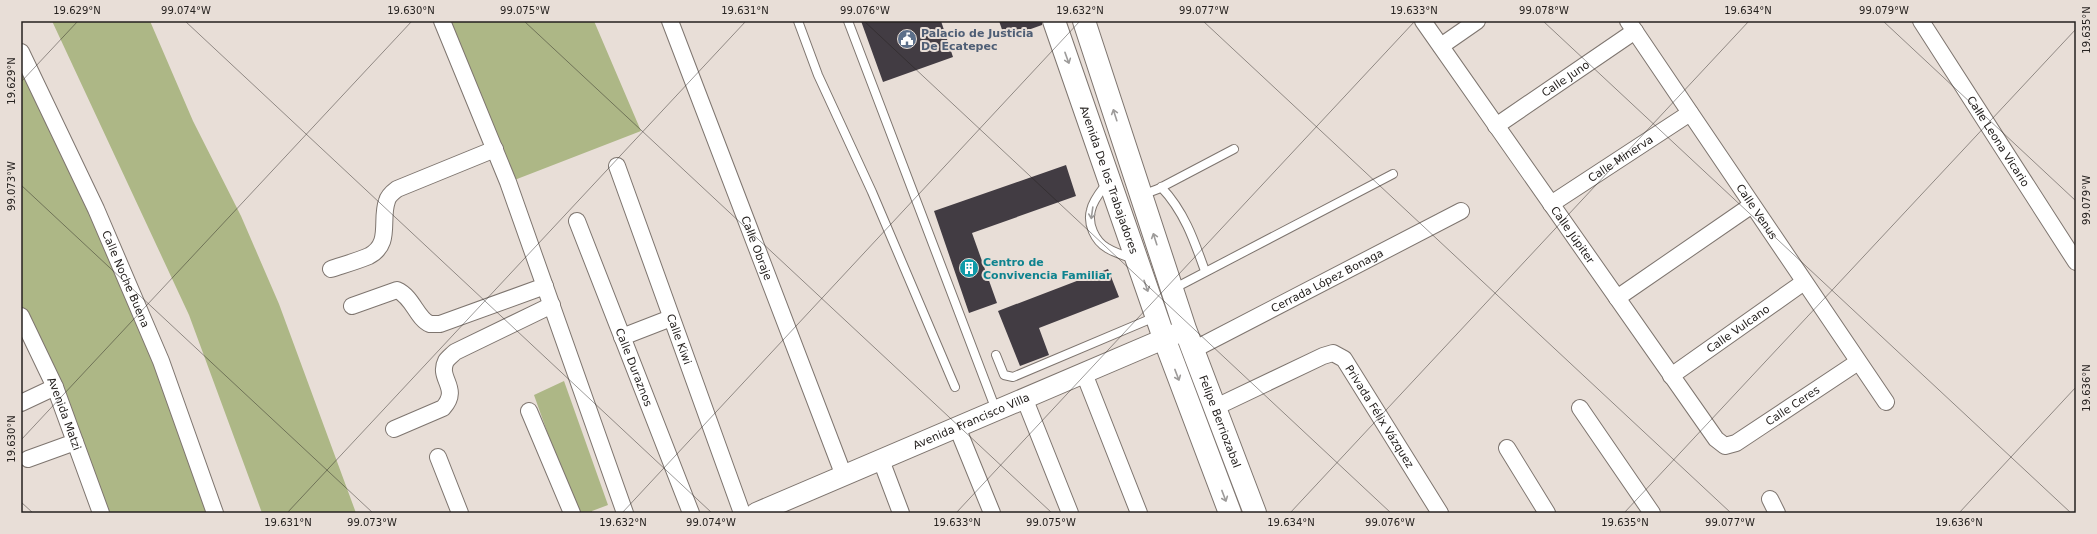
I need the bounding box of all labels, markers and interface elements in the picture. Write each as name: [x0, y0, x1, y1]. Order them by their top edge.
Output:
text: 19.629°N: [53, 5, 101, 16]
text: 99.074°W: [161, 5, 211, 16]
text: 19.630°N: [387, 5, 435, 16]
text: 99.075°W: [500, 5, 550, 16]
text: 19.631°N: [721, 5, 769, 16]
text: 99.076°W: [840, 5, 890, 16]
text: 19.632°N: [1056, 5, 1104, 16]
text: 99.077°W: [1179, 5, 1229, 16]
text: 19.633°N: [1390, 5, 1438, 16]
text: 99.078°W: [1519, 5, 1569, 16]
text: 19.634°N: [1724, 5, 1772, 16]
text: 99.079°W: [1859, 5, 1909, 16]
text: 19.635°N: [2081, 6, 2092, 54]
place label: Palacio de Justicia De Ecatepec: [921, 27, 1033, 53]
public building icon: Palacio de Justicia De Ecatepec: [896, 28, 918, 50]
one-way arrow: [1064, 51, 1071, 64]
text: 19.629°N: [6, 57, 17, 105]
street label: Calle Juno: [1539, 58, 1592, 100]
street label: Calle Leona Vicario: [1964, 94, 2032, 189]
street label: Avenida De los Trabajadores: [1077, 104, 1140, 256]
one-way arrow: [1111, 109, 1118, 122]
street label: Calle Minerva: [1586, 133, 1656, 185]
text: 99.073°W: [6, 161, 17, 211]
text: 99.079°W: [2081, 175, 2092, 225]
street label: Calle Venus: [1733, 182, 1780, 242]
street label: Calle Júpiter: [1548, 204, 1597, 266]
one-way arrow: [1088, 206, 1096, 219]
street label: Calle Obraje: [738, 214, 775, 282]
street label: Calle Noche Buena: [99, 229, 152, 330]
one-way arrow: [1151, 233, 1159, 245]
street label: Cerrada López Bonaga: [1269, 246, 1386, 315]
place label: Centro de Convivencia Familiar: [983, 256, 1112, 282]
building icon: Centro de Convivencia Familiar: [958, 257, 980, 279]
one-way arrow: [1143, 280, 1150, 293]
street label: Calle Vulcano: [1704, 302, 1773, 356]
street label: Calle Kiwi: [664, 312, 694, 367]
street label: Calle Duraznos: [613, 326, 655, 409]
street label: Privada Félix Vázquez: [1342, 363, 1416, 471]
text: 19.636°N: [2081, 364, 2092, 412]
one-way arrow: [1174, 368, 1182, 380]
street label: Felipe Berriozabal: [1196, 373, 1243, 470]
street label: Avenida Matzi: [44, 375, 84, 452]
street label: Calle Ceres: [1763, 383, 1822, 429]
street label: Avenida Francisco Villa: [911, 391, 1032, 452]
text: 19.630°N: [6, 415, 17, 463]
one-way arrow: [1220, 490, 1228, 502]
text: 19.631°N: [264, 517, 312, 528]
text: 99.073°W: [347, 517, 397, 528]
text: 19.632°N: [599, 517, 647, 528]
text: 99.074°W: [686, 517, 736, 528]
text: 19.633°N: [933, 517, 981, 528]
text: 99.075°W: [1026, 517, 1076, 528]
text: 19.634°N: [1267, 517, 1315, 528]
text: 99.076°W: [1365, 517, 1415, 528]
text: 19.635°N: [1601, 517, 1649, 528]
text: 99.077°W: [1705, 517, 1755, 528]
text: 19.636°N: [1935, 517, 1983, 528]

